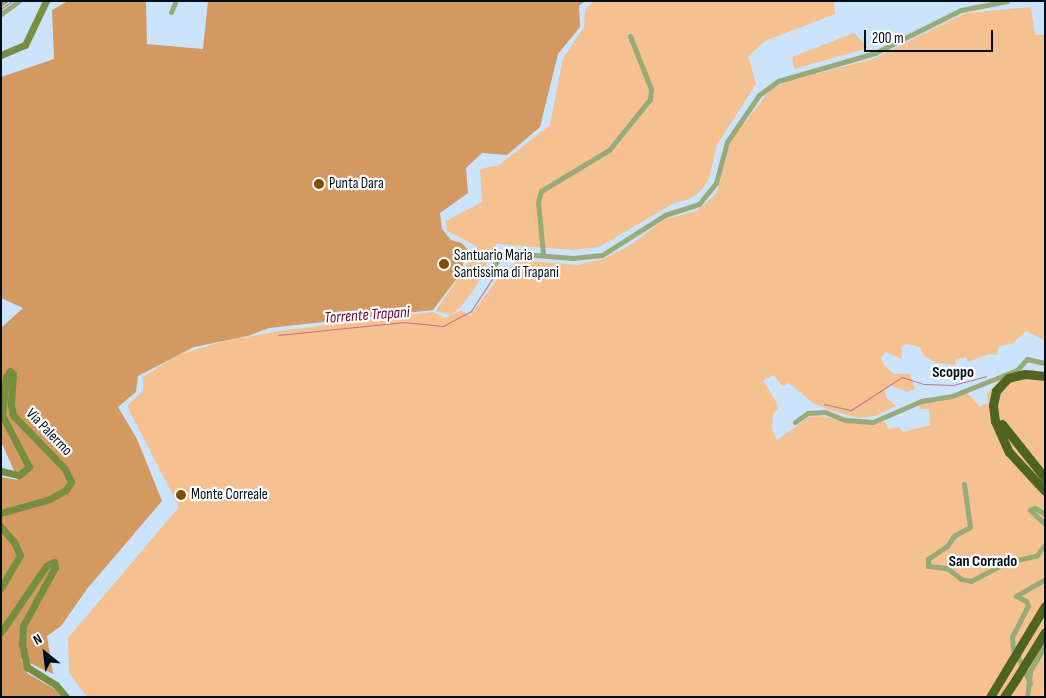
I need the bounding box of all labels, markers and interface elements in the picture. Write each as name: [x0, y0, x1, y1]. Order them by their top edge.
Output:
scale bar: [866, 20, 995, 52]
text: 200 m: [872, 29, 904, 48]
place label: Punta Dara: [329, 175, 384, 193]
marker: Punta Dara: [313, 178, 325, 190]
place label: Santuario Maria Santissima di Trapani: [454, 246, 559, 281]
marker: Santuario Maria Santissima di Trapani: [438, 258, 450, 270]
water label: Torrente Trapani: [324, 303, 410, 329]
district label: Scoppo: [932, 363, 974, 383]
street label: Via Palermo: [22, 405, 76, 459]
place label: Monte Correale: [191, 486, 268, 504]
marker: Monte Correale: [175, 489, 187, 501]
district label: San Corrado: [949, 552, 1017, 572]
north arrow: [20, 628, 70, 678]
text: N: [30, 630, 45, 649]

